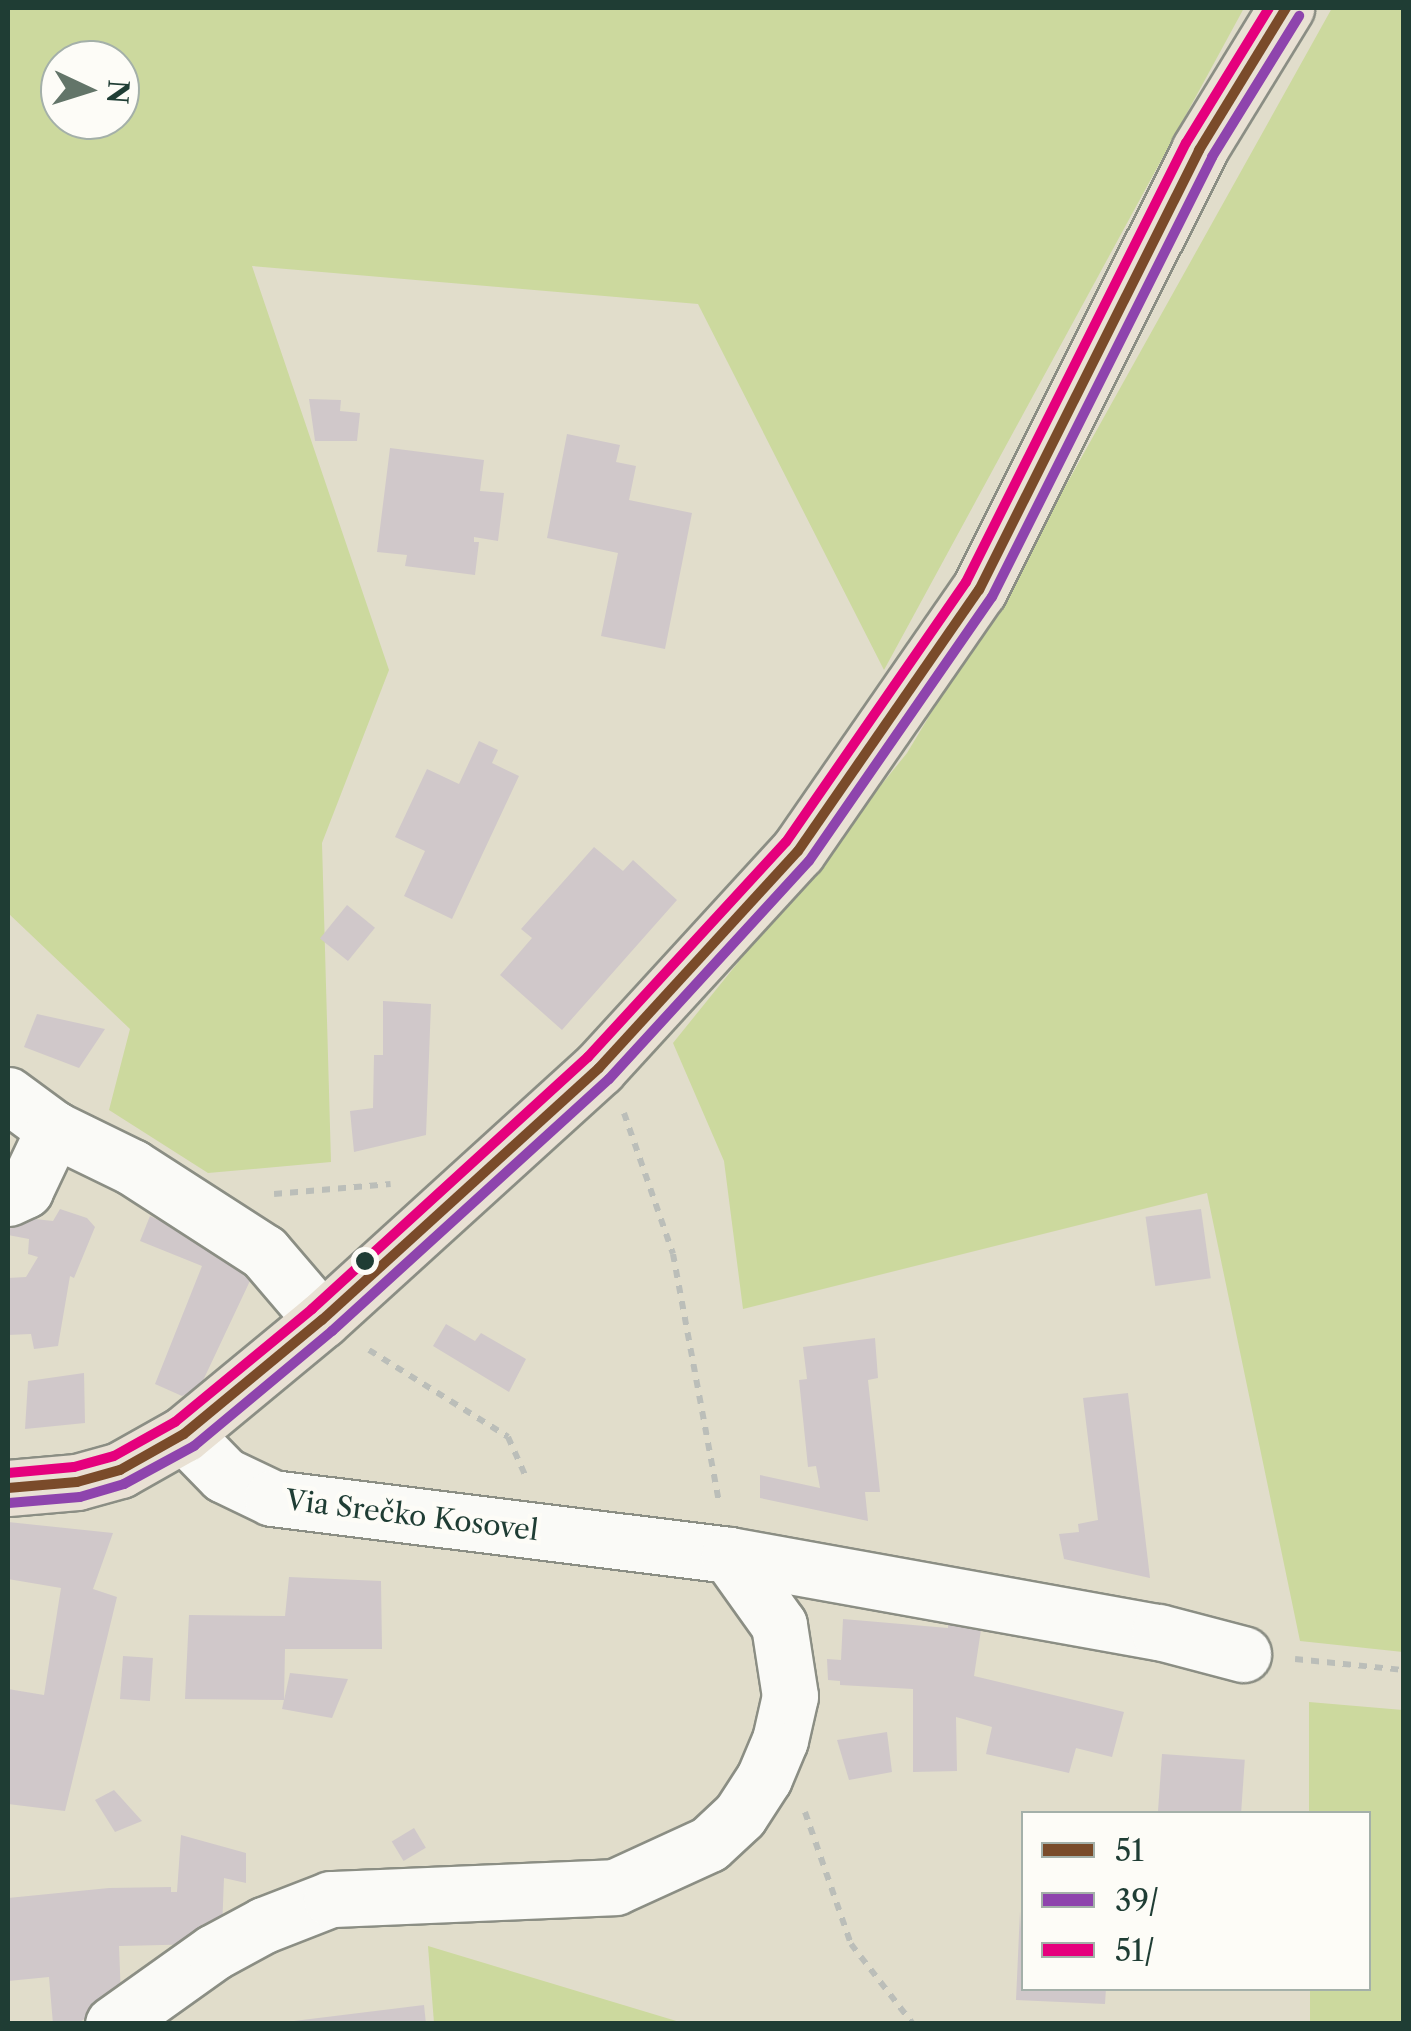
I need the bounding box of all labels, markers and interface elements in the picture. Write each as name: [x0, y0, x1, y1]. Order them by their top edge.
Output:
north arrow: [40, 40, 140, 140]
text: N: [100, 79, 136, 105]
unlabelled marker: [355, 1251, 375, 1271]
street label: Via Srečko Kosovel: [284, 1483, 540, 1547]
legend: [1021, 1811, 1371, 1991]
text: 51: [1115, 1832, 1144, 1869]
text: 39/: [1115, 1882, 1159, 1919]
text: 51/: [1115, 1932, 1155, 1969]

